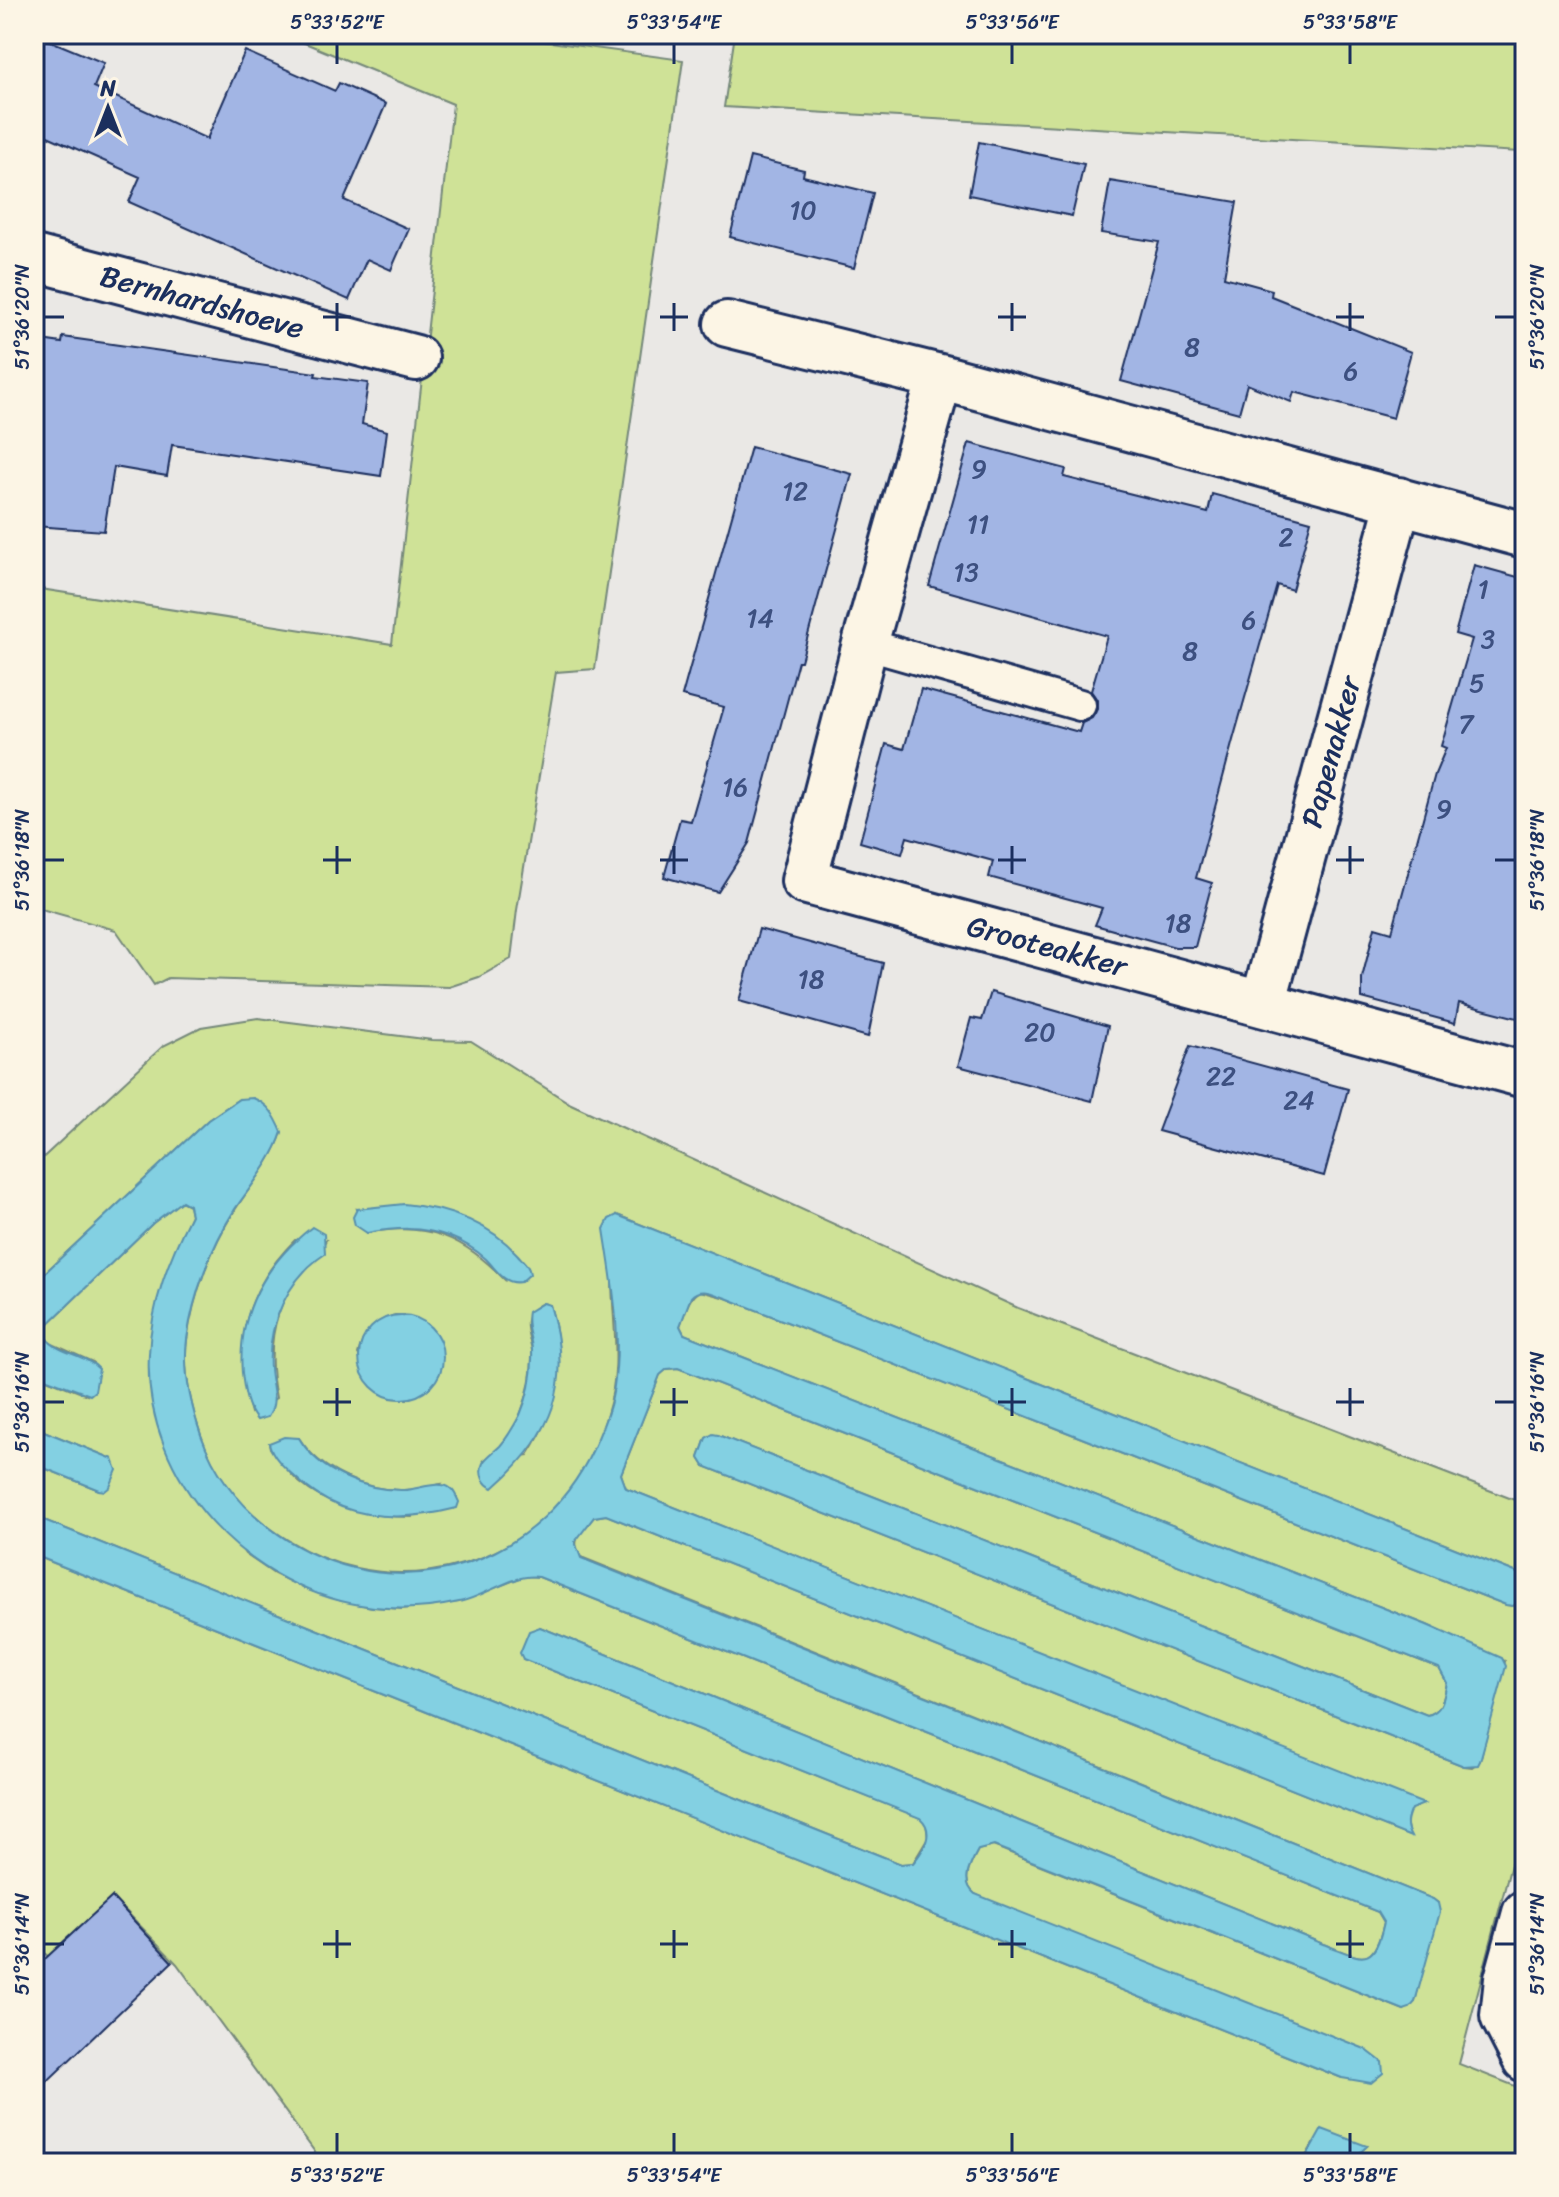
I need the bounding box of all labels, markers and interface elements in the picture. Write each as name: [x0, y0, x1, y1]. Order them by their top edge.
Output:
text: 5°33'52"E: [290, 5, 386, 40]
text: 5°33'54"E: [627, 5, 723, 40]
text: 5°33'56"E: [965, 5, 1060, 40]
text: 5°33'58"E: [1303, 5, 1399, 40]
north arrow: [68, 68, 148, 148]
text: N: [99, 69, 116, 108]
house number: 10: [789, 187, 817, 233]
street label: Bernhardshoeve: [94, 249, 310, 355]
text: 51°36'20"N: [5, 264, 40, 370]
text: 51°36'20"N: [1520, 264, 1555, 370]
house number: 8: [1184, 324, 1200, 370]
house number: 6: [1344, 348, 1358, 394]
house number: 9: [971, 446, 987, 492]
house number: 12: [782, 468, 808, 514]
house number: 11: [967, 501, 989, 547]
house number: 2: [1278, 514, 1294, 560]
house number: 13: [953, 549, 979, 595]
house number: 1: [1477, 566, 1489, 612]
house number: 14: [746, 595, 774, 641]
house number: 6: [1242, 597, 1256, 643]
house number: 3: [1481, 616, 1495, 662]
house number: 8: [1182, 628, 1198, 674]
house number: 5: [1469, 660, 1485, 706]
street label: Papenakker: [1285, 668, 1378, 834]
house number: 7: [1459, 701, 1476, 747]
house number: 16: [722, 764, 748, 810]
house number: 9: [1436, 786, 1452, 832]
text: 51°36'18"N: [5, 809, 40, 911]
text: 51°36'18"N: [1520, 809, 1555, 911]
street label: Grooteakker: [961, 899, 1135, 994]
house number: 18: [1165, 900, 1192, 946]
house number: 18: [798, 956, 825, 1002]
house number: 20: [1024, 1009, 1056, 1055]
house number: 22: [1206, 1053, 1236, 1099]
house number: 24: [1283, 1077, 1315, 1123]
text: 51°36'16"N: [5, 1351, 40, 1453]
text: 51°36'16"N: [1520, 1351, 1555, 1453]
text: 51°36'14"N: [5, 1893, 40, 1995]
text: 51°36'14"N: [1520, 1893, 1555, 1995]
text: 5°33'52"E: [290, 2158, 386, 2193]
text: 5°33'54"E: [627, 2158, 723, 2193]
text: 5°33'56"E: [965, 2158, 1060, 2193]
text: 5°33'58"E: [1303, 2158, 1399, 2193]

